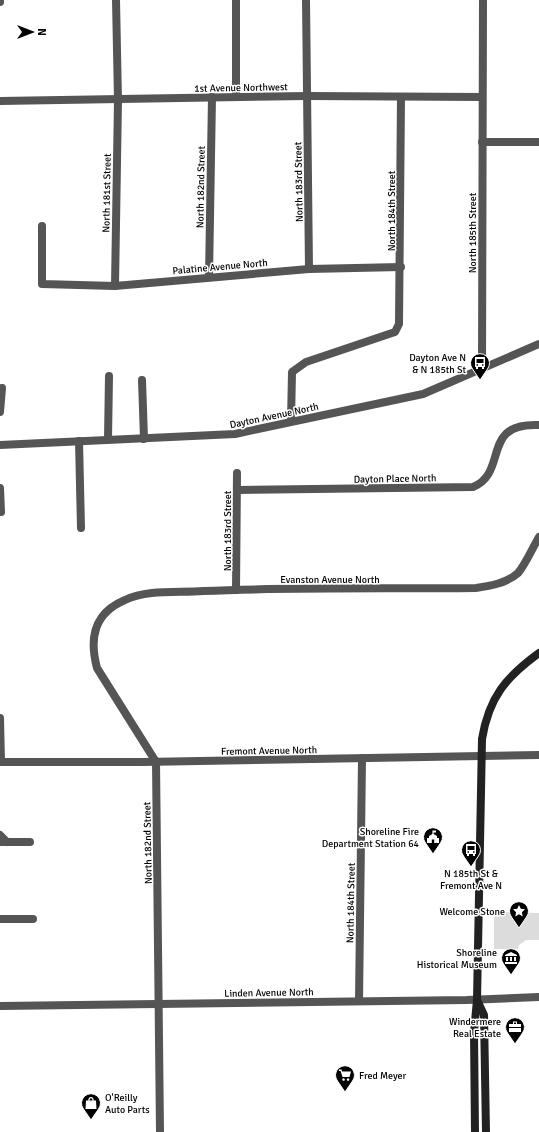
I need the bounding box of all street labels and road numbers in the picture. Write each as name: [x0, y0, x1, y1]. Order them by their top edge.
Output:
street label: 1st Avenue Northwest: [194, 81, 288, 95]
street label: North 183rd Street: [292, 141, 306, 222]
street label: North 182nd Street: [194, 145, 208, 228]
street label: North 181st Street: [100, 153, 114, 233]
street label: North 184th Street: [386, 170, 398, 251]
street label: North 185th Street: [467, 192, 479, 273]
street label: Palatine Avenue North: [172, 257, 268, 277]
street label: Dayton Avenue North: [229, 401, 320, 431]
street label: Dayton Place North: [354, 472, 436, 486]
street label: North 183rd Street: [222, 490, 234, 571]
street label: Evanston Avenue North: [280, 574, 380, 586]
street label: Fremont Avenue North: [221, 744, 317, 758]
street label: North 182nd Street: [141, 801, 155, 884]
street label: North 184th Street: [344, 862, 358, 943]
street label: Linden Avenue North: [224, 986, 314, 1000]

